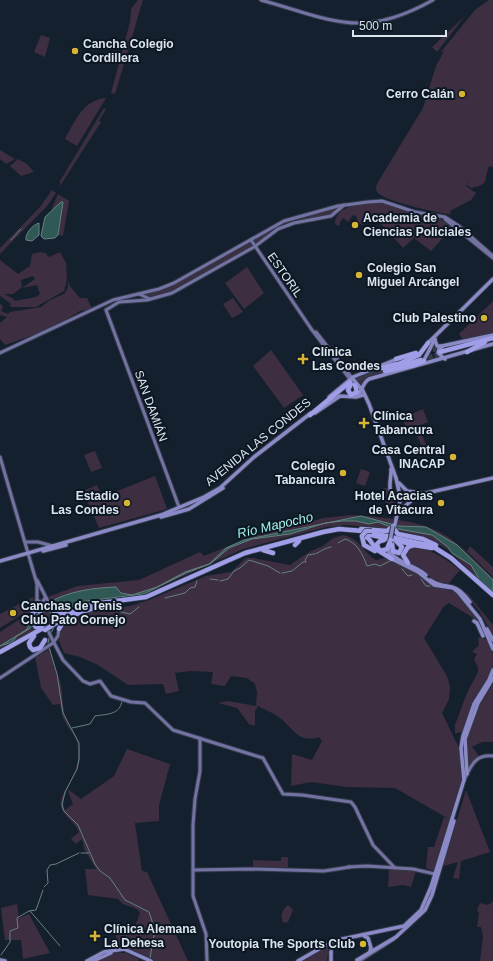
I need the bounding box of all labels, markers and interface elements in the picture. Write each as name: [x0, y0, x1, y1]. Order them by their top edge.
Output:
scale bar: [353, 12, 446, 38]
text: 500 m: [359, 19, 392, 33]
place label: Cancha Colegio Cordillera: [83, 37, 174, 65]
marker: Cancha Colegio Cordillera: [70, 46, 80, 56]
place label: Cerro Calán: [386, 87, 454, 101]
marker: Cerro Calán: [457, 89, 467, 99]
place label: Academia de Ciencias Policiales: [363, 211, 471, 239]
marker: Academia de Ciencias Policiales: [350, 220, 360, 230]
street label: ESTORIL: [265, 250, 306, 300]
place label: Colegio San Miguel Arcángel: [367, 261, 459, 289]
marker: Colegio San Miguel Arcángel: [354, 270, 364, 280]
place label: Club Palestino: [393, 311, 476, 325]
marker: Club Palestino: [479, 313, 489, 323]
place label: Clínica Las Condes: [312, 345, 380, 373]
marker: Clínica Las Condes: [297, 353, 309, 365]
street label: SAN DAMIÁN: [132, 368, 171, 443]
street label: AVENIDA LAS CONDES: [202, 395, 314, 489]
place label: Clínica Tabancura: [373, 409, 433, 437]
marker: Clínica Tabancura: [358, 417, 370, 429]
place label: Casa Central INACAP: [372, 443, 445, 471]
marker: Casa Central INACAP: [448, 452, 458, 462]
place label: Colegio Tabancura: [275, 459, 335, 487]
marker: Colegio Tabancura: [338, 468, 348, 478]
place label: Estadio Las Condes: [51, 489, 119, 517]
place label: Hotel Acacias de Vitacura: [355, 489, 433, 517]
marker: Estadio Las Condes: [122, 498, 132, 508]
marker: Hotel Acacias de Vitacura: [436, 498, 446, 508]
water label: Río Mapocho: [236, 509, 314, 541]
place label: Canchas de Tenis Club Pato Cornejo: [21, 599, 126, 627]
marker: Canchas de Tenis Club Pato Cornejo: [8, 608, 18, 618]
place label: Clínica Alemana La Dehesa: [104, 922, 197, 950]
marker: Clínica Alemana La Dehesa: [89, 930, 101, 942]
place label: Youtopia The Sports Club: [209, 937, 355, 951]
marker: Youtopia The Sports Club: [358, 939, 368, 949]

